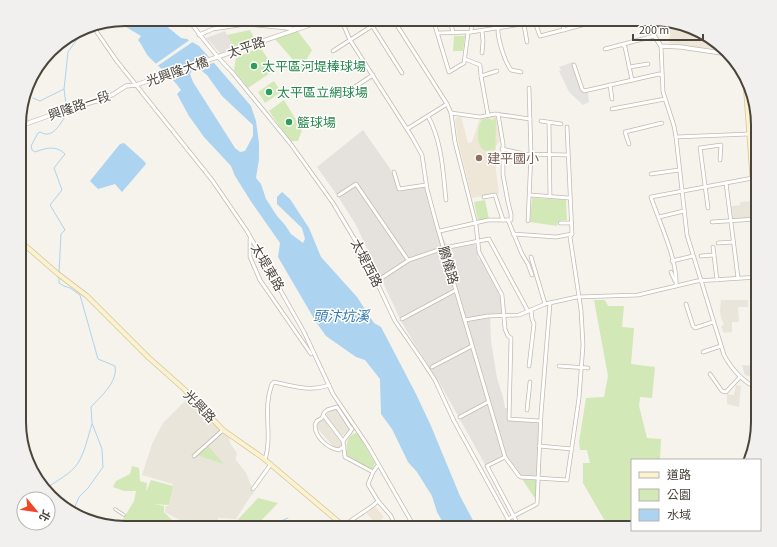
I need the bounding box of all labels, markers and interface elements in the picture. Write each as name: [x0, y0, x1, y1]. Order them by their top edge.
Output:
scale bar: [633, 16, 703, 42]
text: 200 m: [639, 22, 669, 39]
street label: 太平路: [225, 33, 268, 63]
street label: 光興隆大橋: [144, 53, 211, 91]
place label: 太平區河堤棒球場: [262, 58, 366, 76]
marker: 太平區河堤棒球場: [249, 61, 259, 71]
place label: 太平區立網球場: [277, 84, 368, 102]
street label: 興隆路一段: [46, 87, 113, 125]
marker: 太平區立網球場: [264, 87, 274, 97]
place label: 籃球場: [297, 114, 336, 132]
marker: 籃球場: [284, 117, 294, 127]
place label: 建平國小: [487, 150, 539, 168]
marker: 建平國小: [474, 153, 484, 163]
street label: 太堤西路: [346, 236, 386, 291]
street label: 太堤東路: [246, 240, 288, 295]
street label: 鵬儀路: [434, 244, 462, 287]
water label: 頭汴坑溪: [313, 307, 371, 327]
street label: 光興路: [179, 386, 219, 427]
legend: [631, 459, 761, 531]
text: 道路: [667, 467, 691, 484]
text: 公園: [667, 487, 691, 504]
north arrow: [16, 491, 56, 531]
text: 北: [35, 507, 54, 524]
text: 水域: [667, 507, 691, 524]

